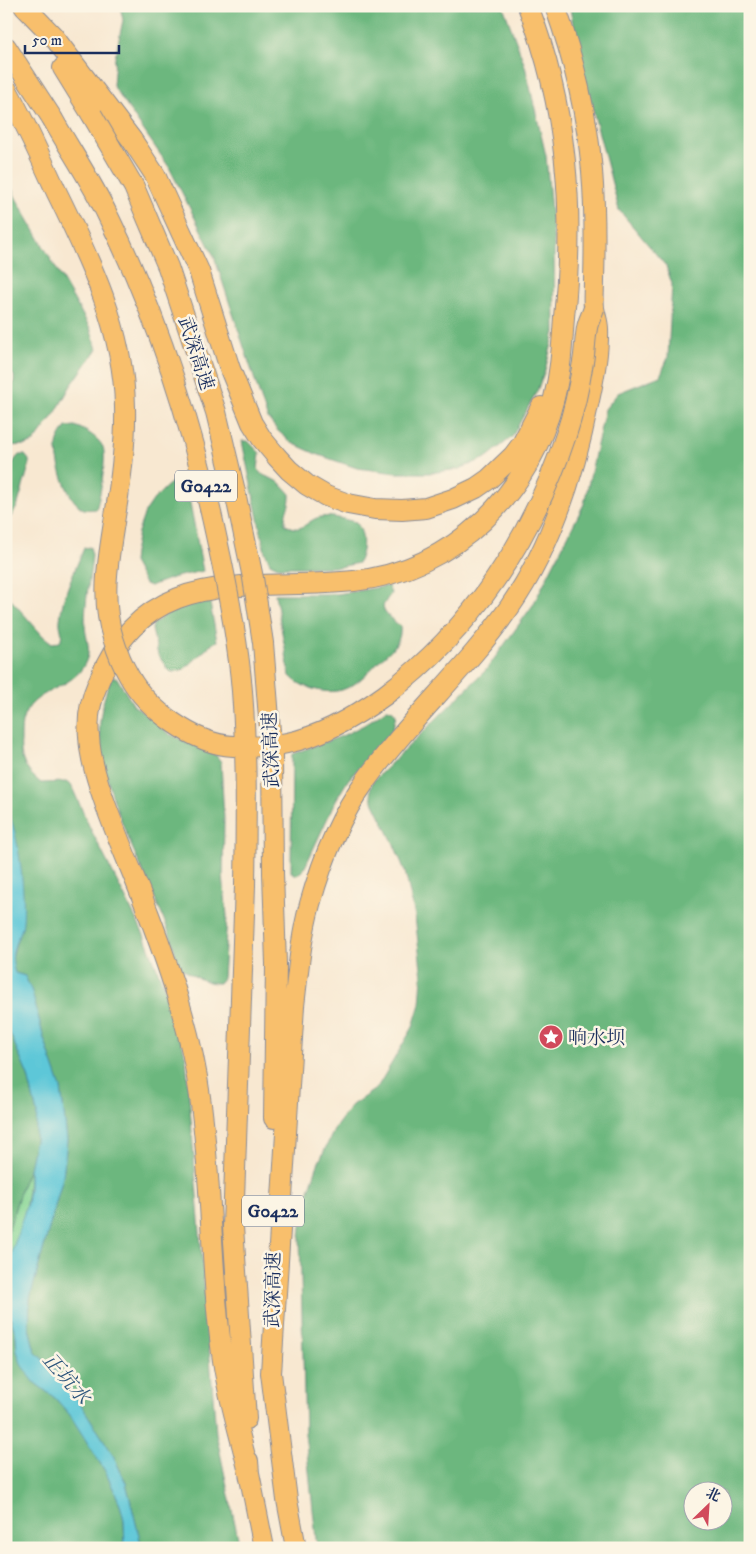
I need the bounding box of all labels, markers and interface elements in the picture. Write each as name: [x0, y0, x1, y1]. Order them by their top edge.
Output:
scale bar: [25, 22, 119, 54]
text: 50 m: [32, 31, 62, 50]
street label: 武深高速: [173, 314, 218, 393]
road number: G0422: [175, 471, 237, 502]
street label: 武深高速: [259, 712, 284, 788]
place icon: 响水坝: [538, 1024, 564, 1050]
place label: 响水坝: [568, 1027, 625, 1050]
road number: G0422: [242, 1196, 304, 1226]
street label: 武深高速: [261, 1252, 286, 1328]
water label: 正坑水: [37, 1348, 96, 1411]
north arrow: [684, 1482, 734, 1532]
text: 北: [703, 1484, 723, 1506]

